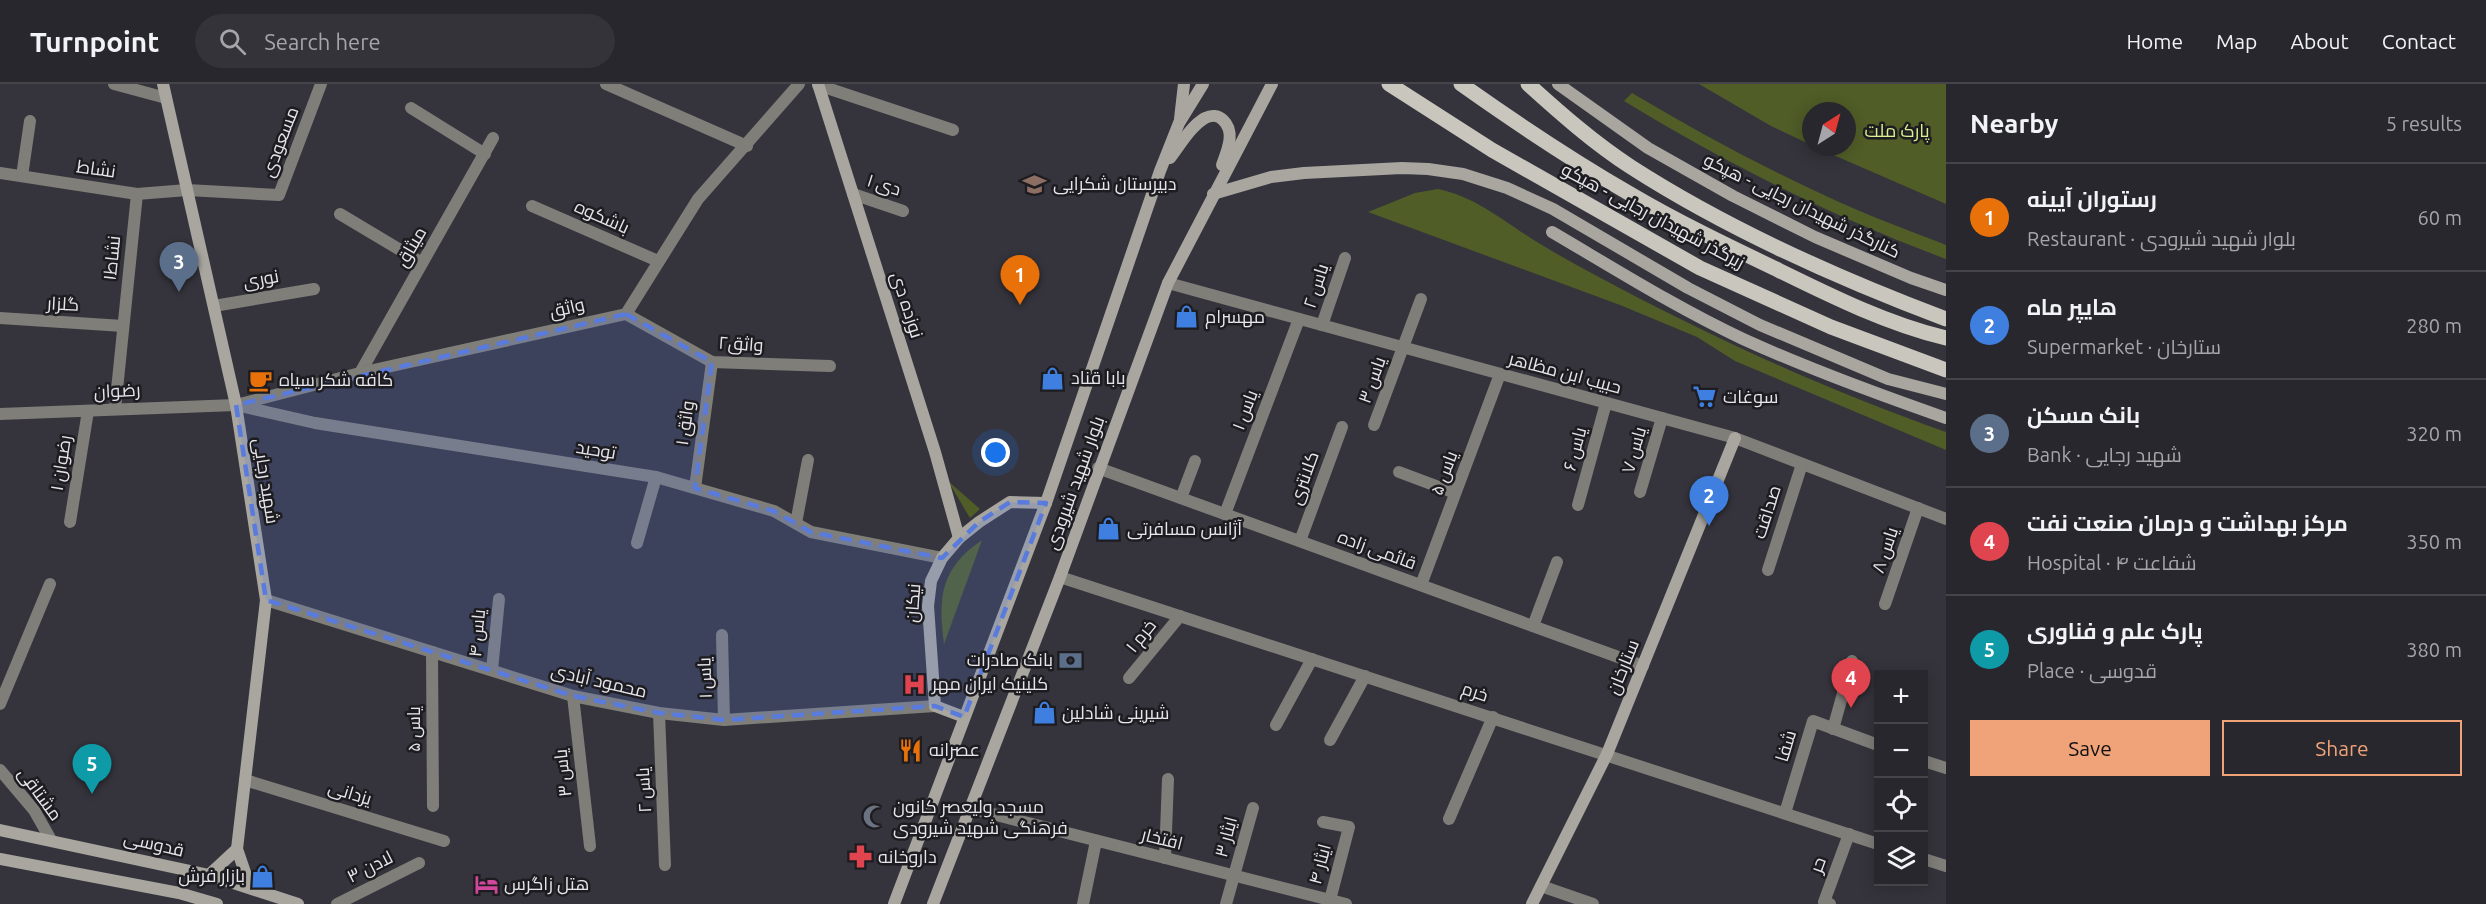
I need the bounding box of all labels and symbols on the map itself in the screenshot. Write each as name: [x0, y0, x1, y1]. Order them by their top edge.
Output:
north arrow: [1802, 102, 1856, 156]
street label: مسعودی: [257, 104, 303, 180]
park label: پارک ملت: [1865, 120, 1930, 143]
street label: کنارگذر شهیدان رجایی - هپکو: [1700, 149, 1904, 263]
street label: نشاط: [75, 155, 117, 181]
street label: زیرگذر شهیدان رجایی - هپکو: [1558, 158, 1748, 274]
street label: دی ۱: [864, 169, 904, 201]
school or university icon: دبیرستان شکرایی: [1022, 171, 1048, 197]
place label: دبیرستان شکرایی: [1053, 173, 1176, 195]
street label: باشکوه: [571, 195, 633, 239]
street label: میثاق: [391, 223, 432, 272]
street label: نشاط۱: [99, 235, 123, 281]
pin: 3: [160, 242, 198, 292]
pin: 1: [1000, 256, 1040, 305]
street label: یاس ۲: [1299, 261, 1334, 311]
street label: نوری: [241, 265, 281, 293]
street label: نوزده دی: [886, 269, 928, 341]
street label: گلزار: [45, 292, 80, 316]
street label: واثق: [547, 293, 587, 324]
shop icon: مهسرام: [1174, 304, 1200, 330]
place label: مهسرام: [1205, 306, 1265, 329]
street label: واثق۲: [718, 331, 764, 358]
street label: حبیب ابن مظاهر: [1505, 347, 1624, 399]
street label: یاس ۳: [1353, 353, 1391, 406]
shop icon: بابا قناد: [1040, 365, 1066, 391]
cafe icon: کافه شکر سیاه: [248, 367, 274, 393]
place label: بابا قناد: [1071, 367, 1126, 387]
place label: کافه شکر سیاه: [279, 369, 393, 391]
street label: رضوان: [93, 379, 141, 403]
supermarket icon: سوغات: [1692, 384, 1718, 410]
street label: یاس ۱: [1227, 386, 1263, 433]
place label: سوغات: [1723, 386, 1778, 408]
street label: واثق ۱: [671, 399, 700, 447]
street label: بلوار شهید شیرودی: [1041, 413, 1109, 553]
street label: یاس ۶: [1559, 424, 1591, 473]
street label: یاس ۷: [1617, 424, 1651, 476]
street label: رضوان ۱: [46, 433, 76, 493]
street label: توحید: [574, 436, 618, 464]
street label: شهید رجایی: [248, 437, 284, 525]
your location: [981, 438, 1010, 467]
street label: یاس ۵: [1426, 447, 1463, 498]
street label: کلانتری: [1284, 448, 1324, 508]
pin: 2: [1690, 476, 1728, 526]
street label: صداقت: [1748, 483, 1784, 541]
shop icon: آژانس مسافرتی: [1096, 516, 1122, 542]
place label: آژانس مسافرتی: [1127, 518, 1242, 540]
street label: یاس ۸: [1867, 524, 1903, 576]
street label: قائمی زاده: [1335, 526, 1419, 574]
street label: نیکان: [901, 583, 925, 623]
street label: یاس ۴: [464, 608, 490, 658]
street label: خرم ۱: [1121, 615, 1162, 658]
street label: ستارخان: [1602, 636, 1644, 698]
bank icon: بانک صادرات: [1058, 647, 1084, 673]
place label: بانک صادرات: [967, 649, 1053, 671]
street label: یاس ۱: [693, 657, 717, 699]
pin: 4: [1832, 658, 1870, 708]
street label: محمود آبادی: [549, 659, 649, 703]
hospital icon: کلینیک ایران مهر: [901, 671, 927, 697]
place label: کلینیک ایران مهر: [931, 673, 1048, 695]
street label: خرم: [1459, 677, 1491, 708]
shop icon: شیرینی شادلین: [1031, 700, 1057, 726]
place label: شیرینی شادلین: [1062, 702, 1169, 724]
street label: یاس ۵: [403, 706, 425, 752]
street label: شفا: [1771, 728, 1799, 764]
restaurant icon: عصرانه: [898, 737, 924, 763]
place label: عصرانه: [929, 739, 980, 761]
pin: 5: [72, 744, 112, 794]
street label: یاس ۳: [550, 748, 576, 798]
street label: مشتاقی: [13, 763, 67, 825]
street label: یاس ۲: [632, 766, 656, 813]
street label: یزدانی: [326, 776, 375, 810]
place label: مسجد ولیعصر کانون فرهنگی شهید شیرودی: [893, 796, 1068, 839]
mosque icon: مسجد ولیعصر کانون فرهنگی شهید شیرودی: [862, 804, 888, 830]
street label: ایثار ۳: [1210, 814, 1242, 860]
street label: افتخار: [1138, 823, 1185, 855]
street label: قدوسی: [122, 826, 186, 862]
street label: ایثار ۴: [1304, 841, 1336, 887]
pharmacy icon: داروخانه: [847, 844, 873, 870]
street label: لادن ۳: [343, 846, 397, 888]
place label: داروخانه: [878, 846, 937, 868]
street label: حر: [1805, 854, 1831, 877]
shop icon: بازار فرش: [250, 863, 276, 889]
place label: بازار فرش: [178, 865, 245, 887]
hotel icon: هتل زاگرس: [473, 871, 499, 897]
place label: هتل زاگرس: [504, 873, 589, 895]

